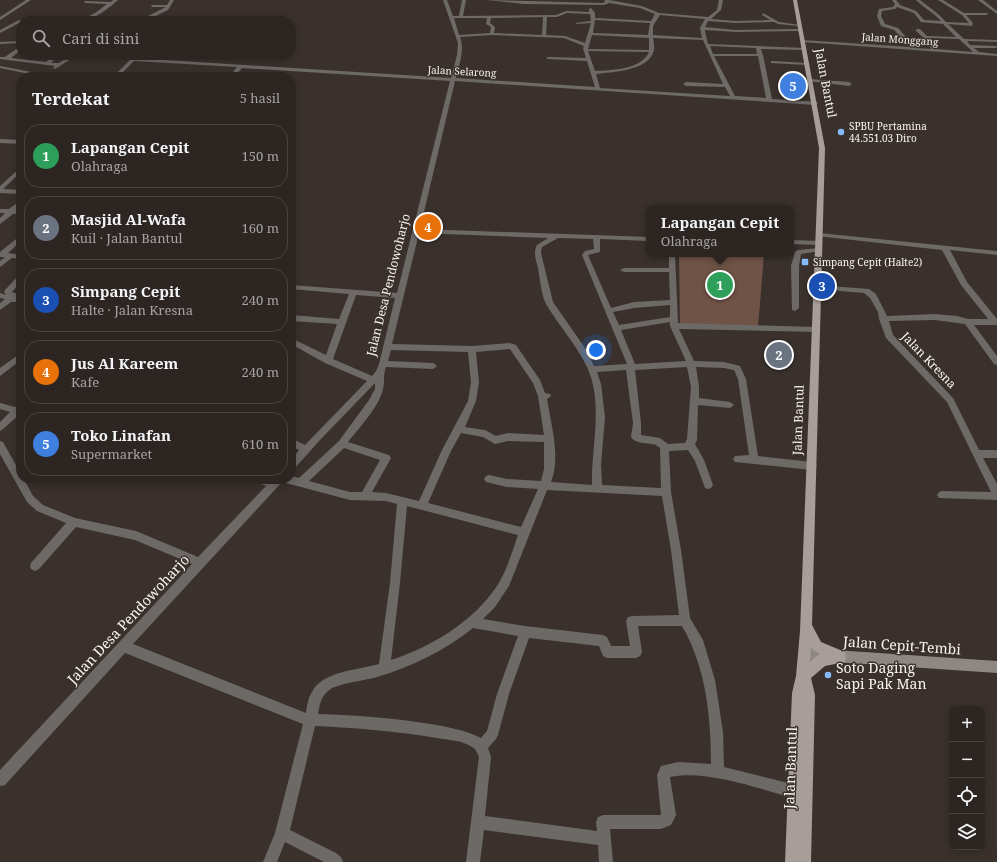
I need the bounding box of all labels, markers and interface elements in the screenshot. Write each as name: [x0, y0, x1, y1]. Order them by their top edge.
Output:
search box: [16, 16, 296, 60]
icon: search: [30, 27, 52, 49]
text: Cari di sini: [62, 28, 139, 48]
street label: Jalan Monggang: [860, 29, 939, 49]
street label: Jalan Bantul: [811, 46, 841, 119]
street label: Jalan Selarong: [426, 62, 497, 80]
pin: 5: [780, 71, 806, 101]
text: Terdekat: [32, 87, 110, 110]
text: 5 hasil: [240, 89, 280, 107]
place label: SPBU Pertamina 44.551.03 Diro: [849, 119, 927, 145]
marker: SPBU Pertamina 44.551.03 Diro: [836, 127, 846, 137]
text: Lapangan Cepit: [71, 137, 189, 157]
text: 1: [42, 147, 50, 165]
text: 150 m: [242, 147, 279, 165]
text: Olahraga: [71, 157, 128, 175]
popup: [646, 205, 794, 257]
text: Masjid Al-Wafa: [71, 209, 186, 229]
street label: Jalan Desa Pendowoharjo: [362, 212, 414, 359]
pin: 4: [415, 212, 441, 242]
text: Lapangan Cepit: [661, 212, 779, 232]
text: 2: [42, 219, 50, 237]
text: 160 m: [242, 219, 279, 237]
text: Kuil · Jalan Bantul: [71, 229, 182, 247]
text: Olahraga: [661, 232, 718, 250]
place label: Simpang Cepit (Halte2): [813, 255, 922, 269]
marker: Simpang Cepit (Halte2): [800, 257, 810, 267]
pin: 1: [707, 270, 733, 300]
pin: 3: [809, 271, 835, 301]
text: Simpang Cepit: [71, 281, 180, 301]
text: 3: [42, 291, 50, 309]
text: 240 m: [242, 291, 279, 309]
text: Halte · Jalan Kresna: [71, 301, 193, 319]
street label: Jalan Kresna: [897, 327, 961, 392]
your location: [586, 340, 606, 360]
pin: 2: [766, 340, 792, 370]
text: Jus Al Kareem: [71, 353, 178, 373]
text: 4: [42, 363, 50, 381]
text: 240 m: [242, 363, 279, 381]
text: Kafe: [71, 373, 99, 391]
street label: Jalan Bantul: [788, 384, 808, 456]
text: Toko Linafan: [71, 425, 171, 445]
text: 5: [42, 435, 50, 453]
text: 610 m: [242, 435, 279, 453]
text: Supermarket: [71, 445, 152, 463]
street label: Jalan Desa Pendowoharjo: [62, 550, 193, 689]
street label: Jalan Cepit-Tembi: [842, 631, 962, 659]
place label: Soto Daging Sapi Pak Man: [836, 658, 926, 693]
marker: Soto Daging Sapi Pak Man: [823, 670, 833, 680]
map controls: [949, 706, 985, 850]
button: +: [949, 706, 985, 742]
street label: Jalan Bantul: [779, 726, 801, 810]
button: −: [949, 742, 985, 778]
button: locate: [949, 778, 985, 814]
button: layers: [949, 814, 985, 850]

